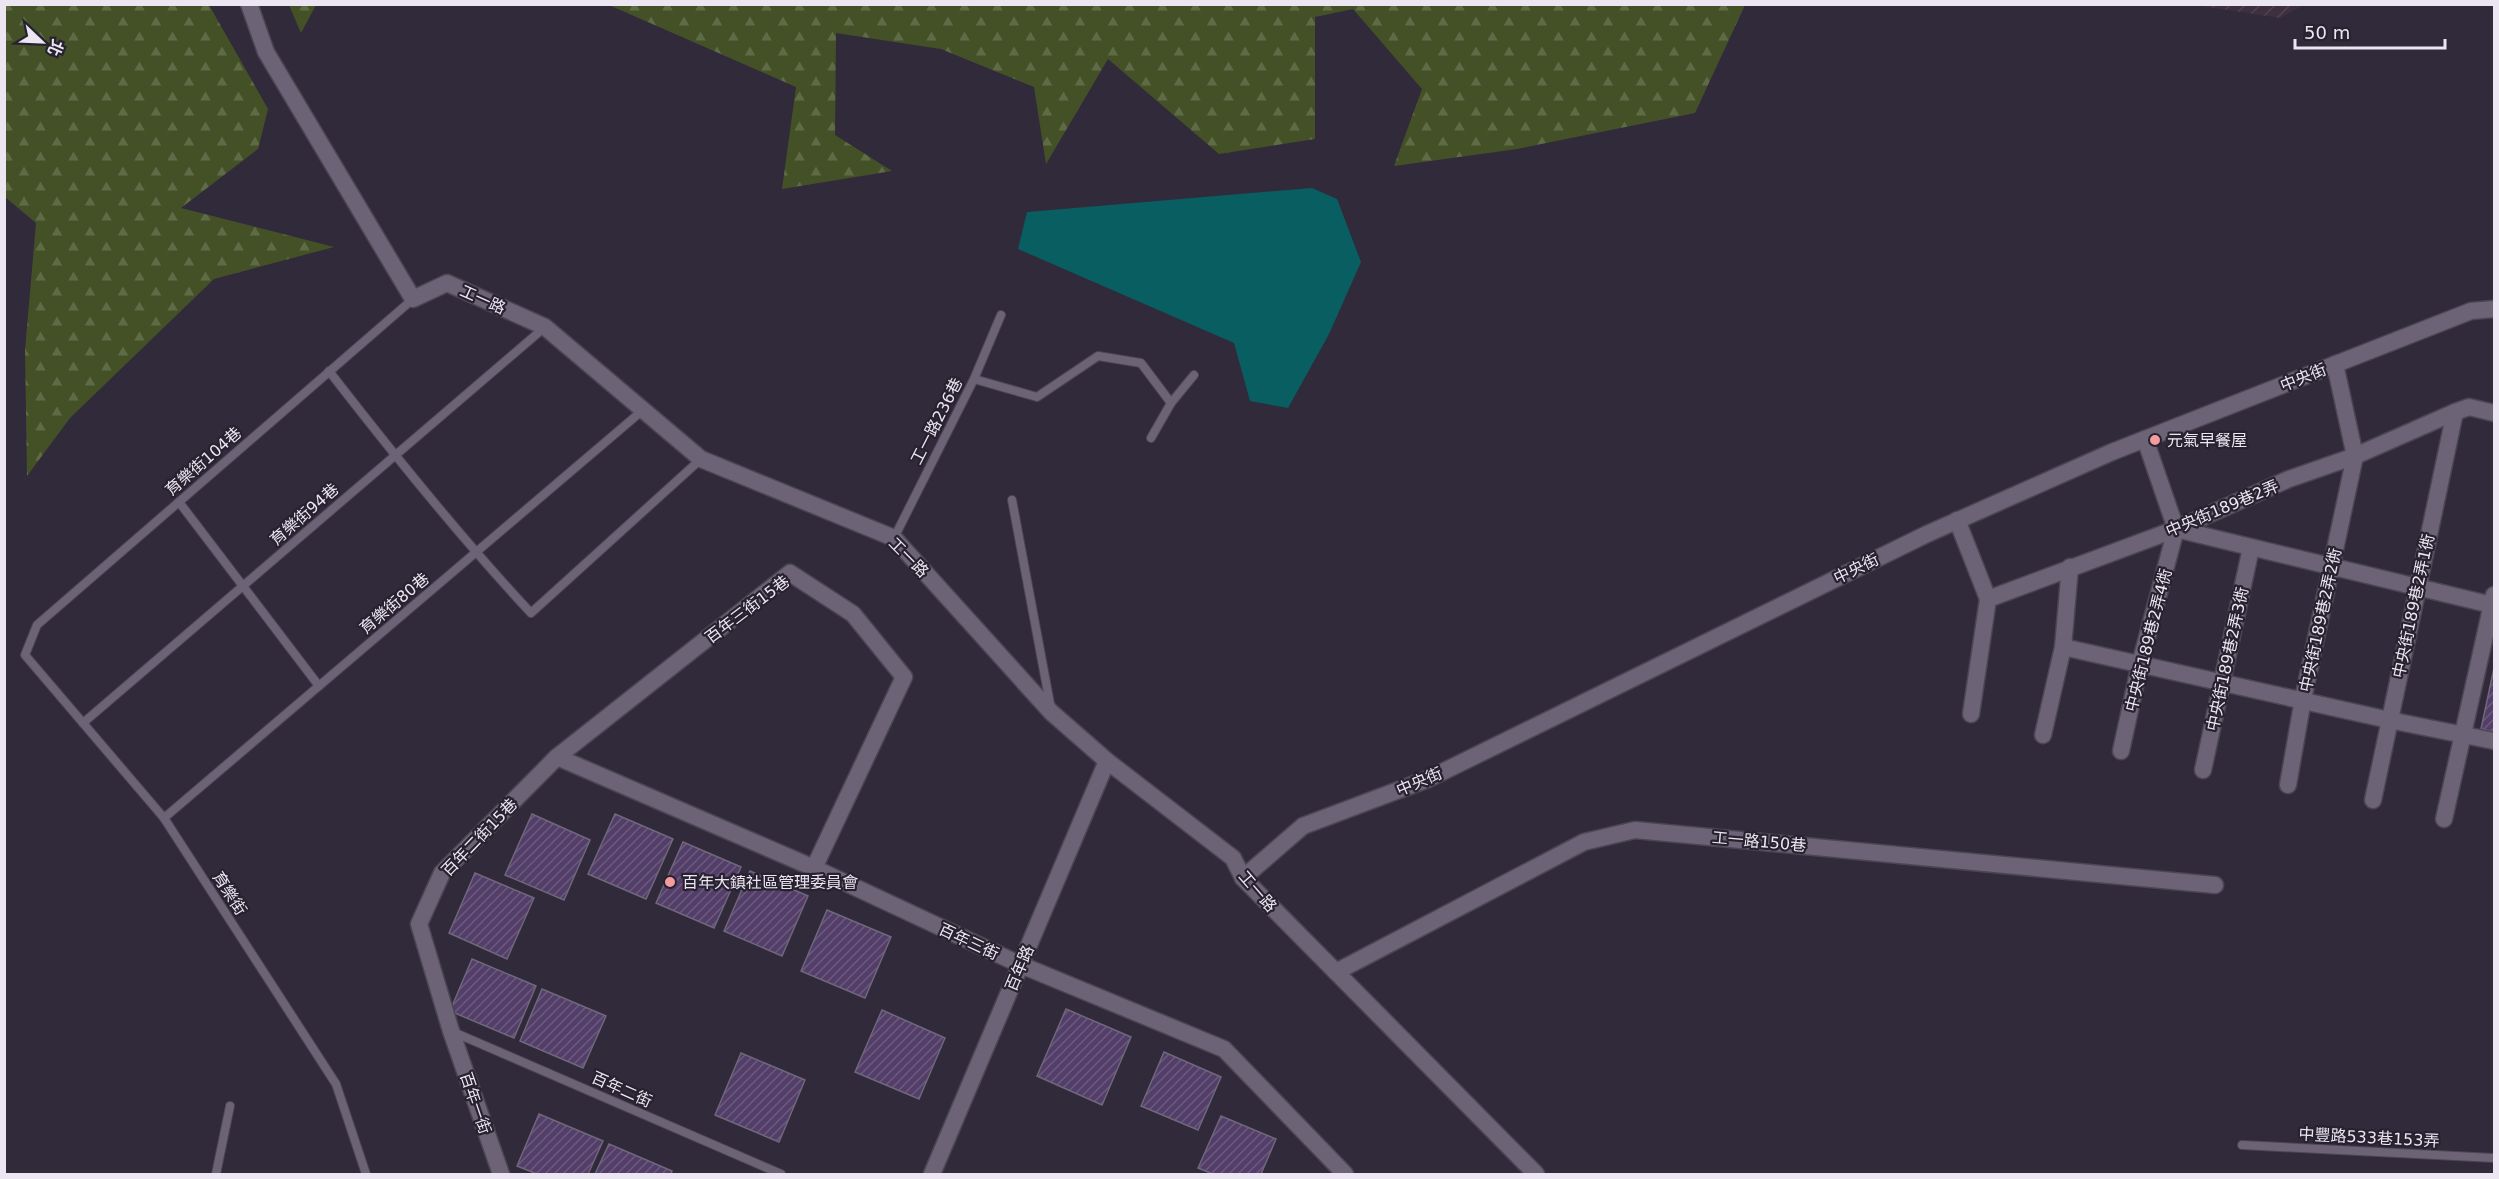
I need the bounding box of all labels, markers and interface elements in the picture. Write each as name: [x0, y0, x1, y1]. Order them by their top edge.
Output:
north arrow: [12, 12, 72, 72]
scale bar: [2295, 12, 2445, 50]
text: 50 m: [2304, 22, 2350, 43]
text: 北: [43, 37, 67, 59]
street label: 工一路: [457, 281, 509, 318]
street label: 中央街: [2277, 360, 2329, 395]
street label: 工一路236巷: [907, 375, 966, 468]
street label: 育樂街104巷: [161, 423, 245, 500]
place label: 元氣早餐屋: [2167, 431, 2247, 450]
marker: 元氣早餐屋: [2148, 433, 2162, 447]
street label: 中央街189巷2弄: [2163, 476, 2281, 541]
street label: 育樂街94巷: [266, 480, 342, 549]
street label: 中央街189巷2弄1衖: [2389, 532, 2438, 680]
street label: 工一路: [885, 534, 932, 581]
street label: 中央街189巷2弄2衖: [2296, 546, 2345, 694]
street label: 中央街: [1830, 549, 1882, 588]
street label: 中央街189巷2弄4衖: [2121, 567, 2175, 714]
street label: 育樂街80巷: [356, 569, 433, 638]
street label: 百年三街15巷: [702, 572, 793, 647]
street label: 中央街189巷2弄3衖: [2203, 585, 2252, 733]
street label: 中央街: [1393, 763, 1445, 800]
street label: 百年二街15巷: [438, 795, 521, 880]
street label: 工一路150巷: [1711, 828, 1807, 855]
street label: 工一路: [1235, 867, 1281, 916]
street label: 育樂街: [209, 868, 251, 919]
place label: 百年大鎮社區管理委員會: [682, 873, 858, 892]
marker: 百年大鎮社區管理委員會: [663, 875, 677, 889]
street label: 百年三街: [936, 919, 1002, 964]
street label: 百年路: [1001, 942, 1038, 994]
street label: 百年二街: [589, 1068, 655, 1111]
street label: 百年一街: [456, 1070, 495, 1137]
street label: 中豐路533巷153弄: [2298, 1124, 2440, 1151]

